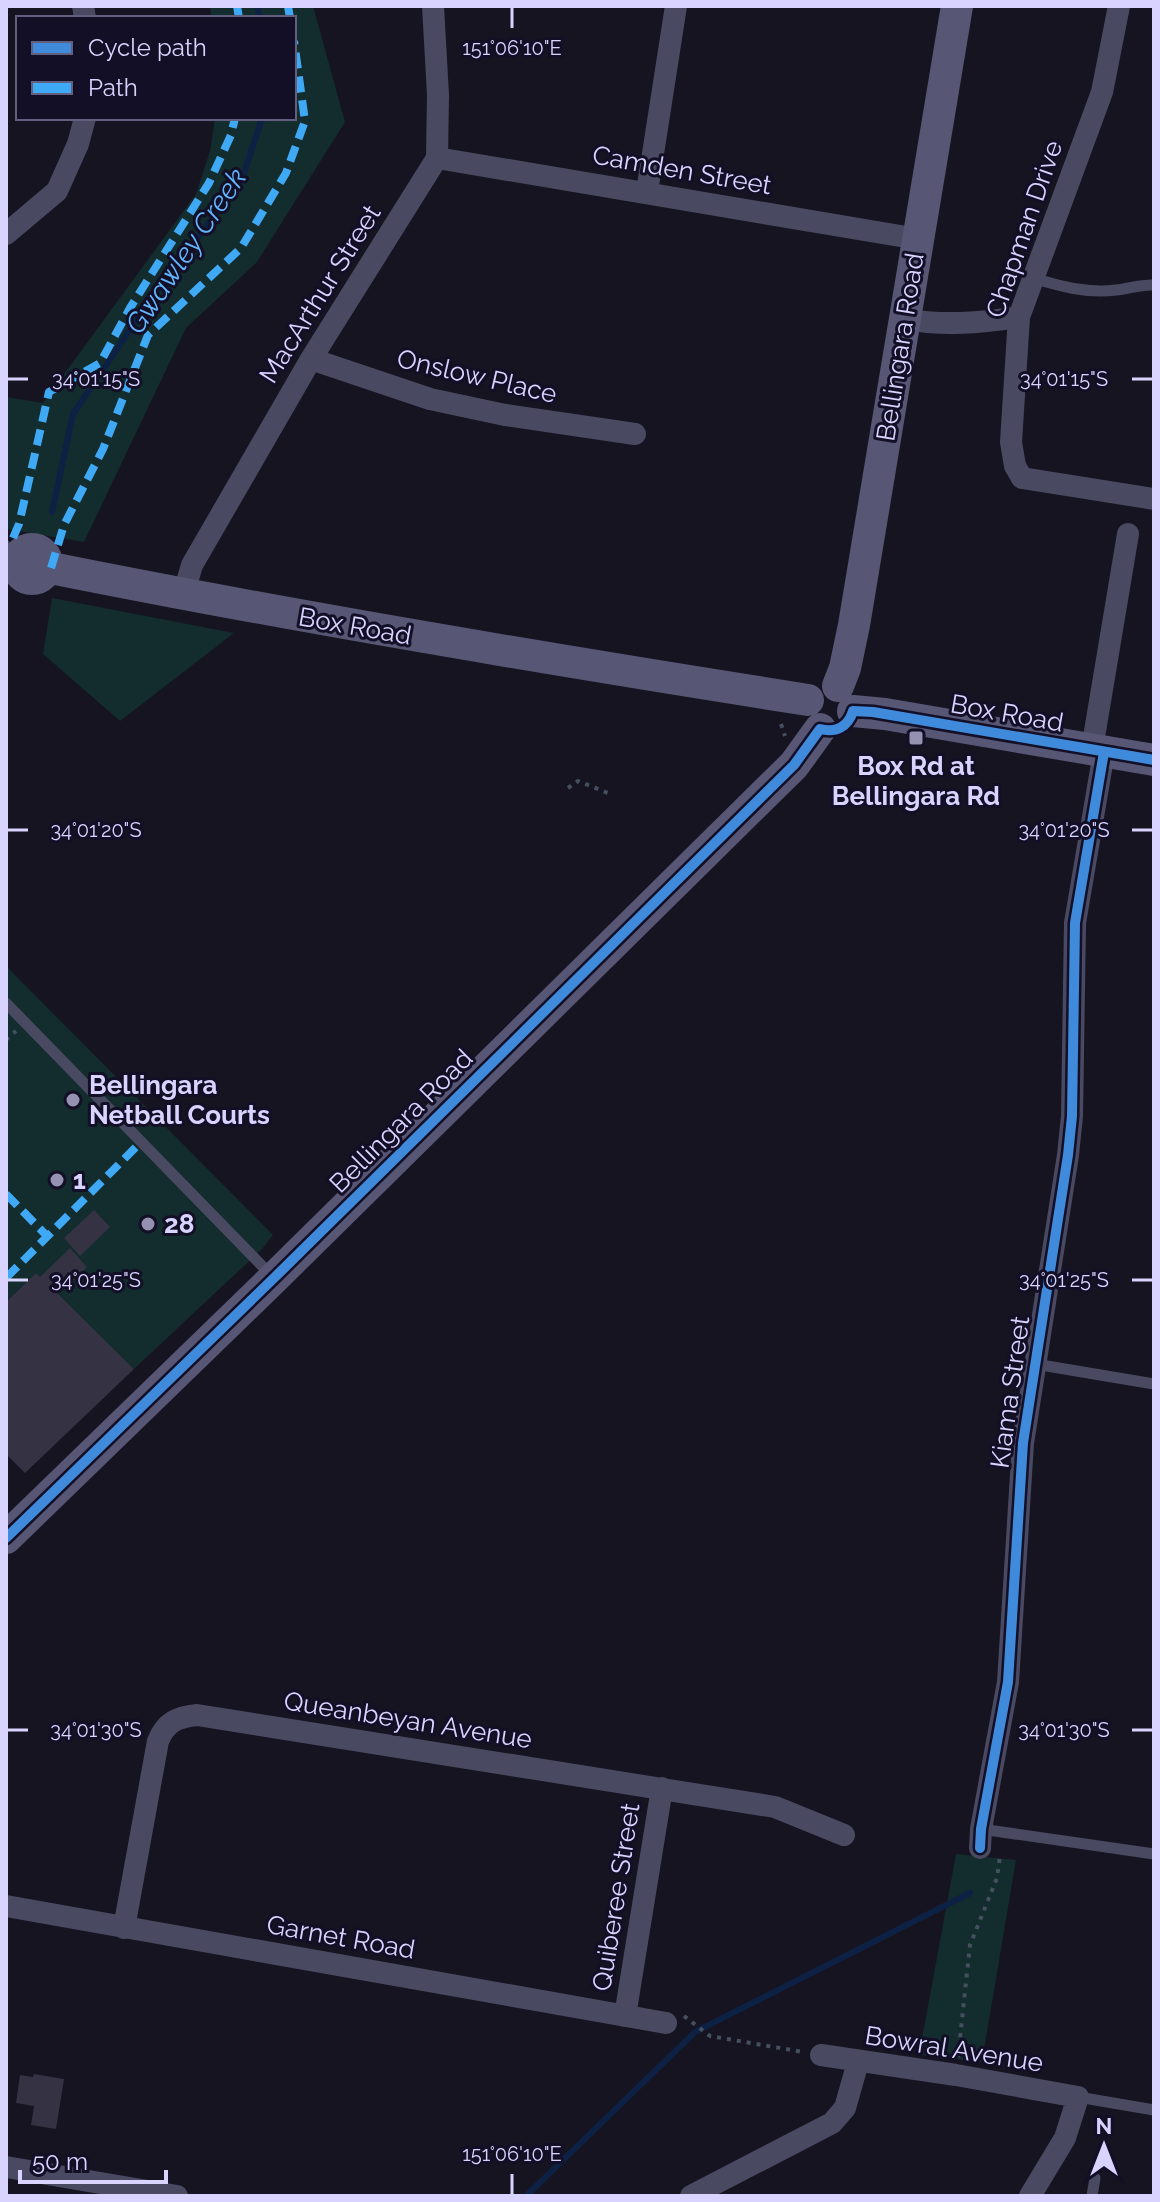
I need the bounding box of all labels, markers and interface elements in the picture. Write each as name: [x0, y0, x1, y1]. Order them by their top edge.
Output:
legend: [16, 16, 296, 120]
text: Cycle path: [88, 33, 207, 62]
text: 151°06'10"E: [462, 36, 562, 60]
text: Path: [88, 73, 138, 102]
street label: Chapman Drive: [980, 137, 1068, 321]
street label: Camden Street: [590, 139, 774, 201]
water label: Gwawley Creek: [119, 162, 253, 340]
street label: MacArthur Street: [253, 199, 387, 389]
street label: Bellingara Road: [870, 251, 930, 443]
street label: Onslow Place: [394, 343, 560, 409]
text: 34°01'15"S: [52, 367, 140, 391]
text: 34°01'15"S: [1020, 367, 1108, 391]
street label: Box Road: [296, 601, 414, 651]
street label: Box Road: [948, 688, 1066, 738]
marker: Box Rd at Bellingara Rd: [907, 729, 925, 747]
place label: Box Rd at Bellingara Rd: [832, 751, 1000, 811]
text: 34°01'20"S: [50, 818, 142, 842]
text: 34°01'20"S: [1018, 818, 1110, 842]
street label: Bellingara Road: [323, 1043, 479, 1199]
place label: Bellingara Netball Courts: [89, 1070, 270, 1130]
marker: Bellingara Netball Courts: [64, 1091, 82, 1109]
place label: 1: [73, 1165, 86, 1195]
marker: 1: [48, 1171, 66, 1189]
place label: 28: [164, 1209, 194, 1239]
marker: 28: [139, 1215, 157, 1233]
text: 34°01'25"S: [51, 1268, 141, 1292]
text: 34°01'25"S: [1019, 1268, 1109, 1292]
street label: Kiama Street: [984, 1314, 1036, 1470]
street label: Queanbeyan Avenue: [282, 1686, 534, 1754]
text: 34°01'30"S: [50, 1718, 142, 1742]
text: 34°01'30"S: [1018, 1718, 1110, 1742]
street label: Quiberee Street: [586, 1801, 646, 1993]
street label: Garnet Road: [265, 1909, 417, 1965]
street label: Bowral Avenue: [863, 2020, 1045, 2078]
north arrow: [1064, 2106, 1144, 2186]
text: N: [1096, 2113, 1112, 2139]
scale bar: [20, 2134, 166, 2184]
text: 151°06'10"E: [462, 2142, 562, 2166]
text: 50 m: [32, 2147, 88, 2176]

